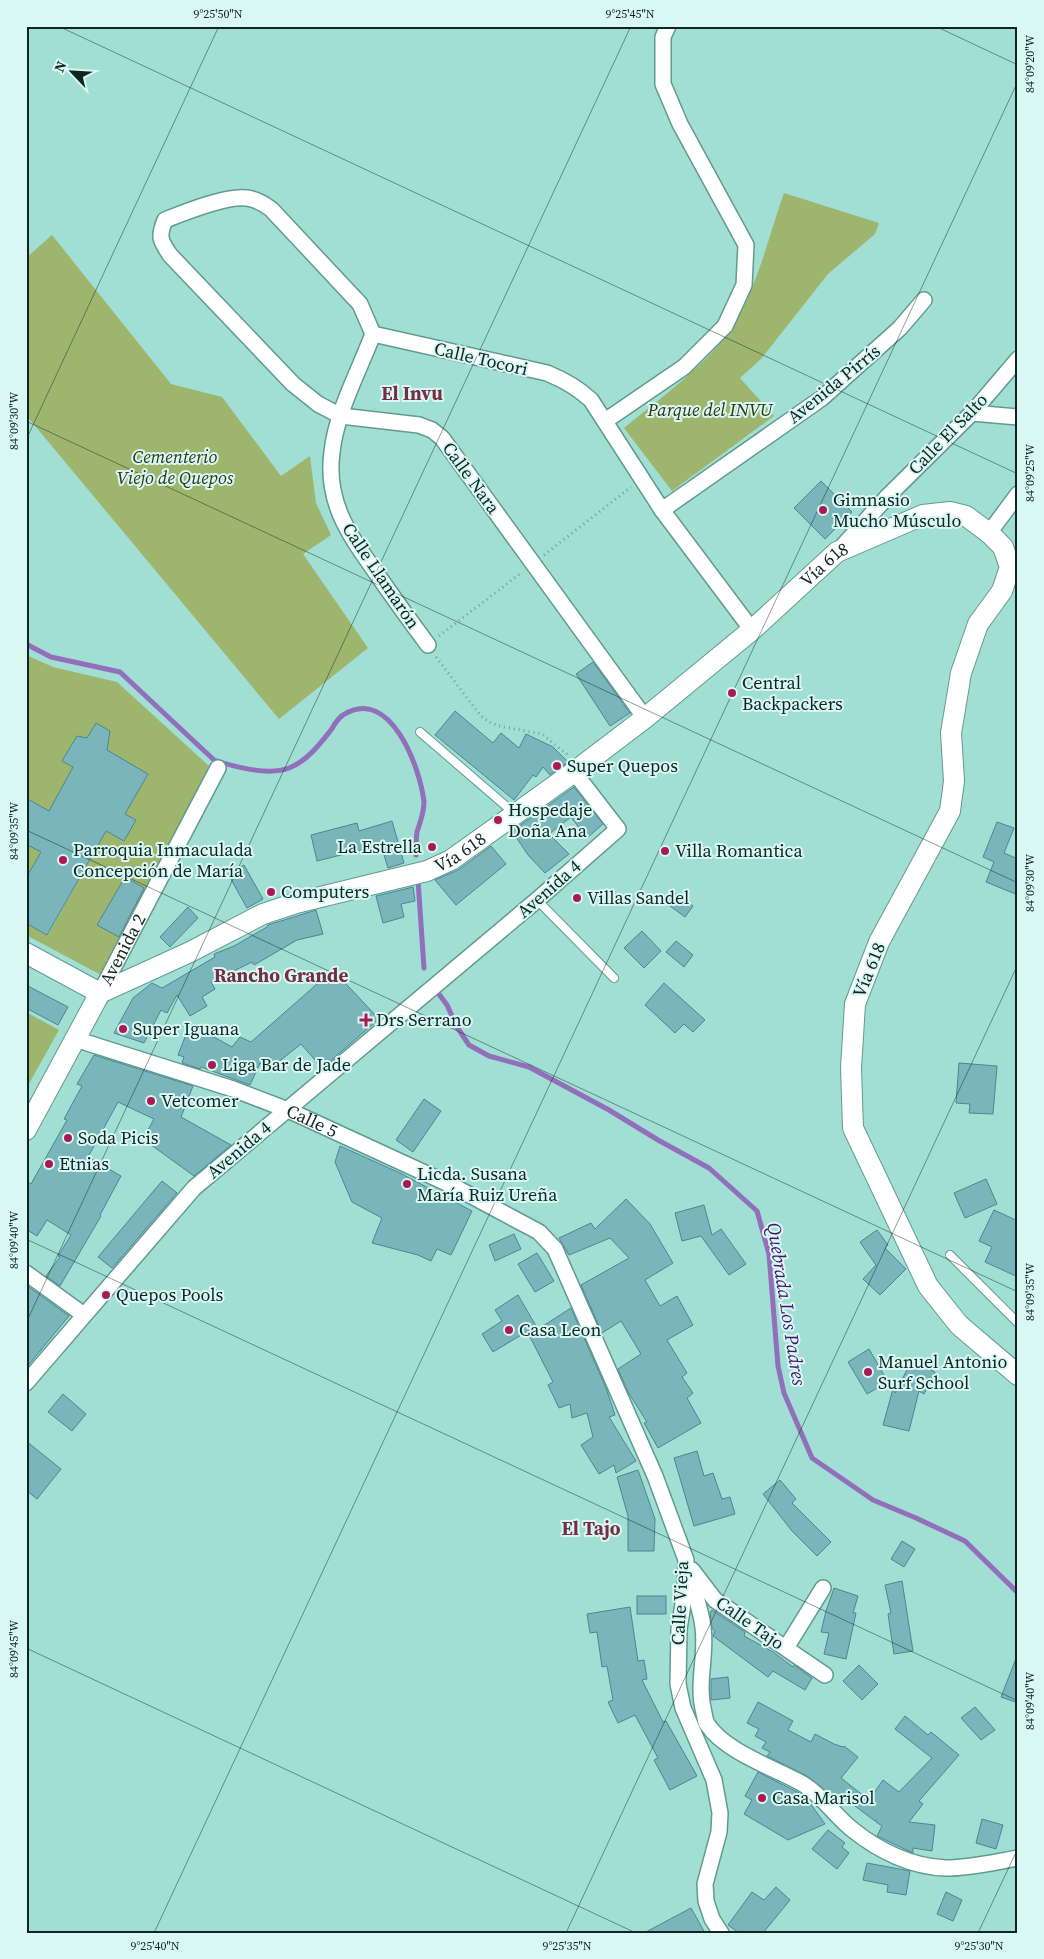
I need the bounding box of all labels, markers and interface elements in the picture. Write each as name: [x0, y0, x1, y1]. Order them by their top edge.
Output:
text: 9°25'50"N: [193, 6, 243, 22]
text: 9°25'45"N: [605, 6, 655, 22]
text: 84°09'20"W: [1022, 35, 1038, 93]
north arrow: [48, 48, 98, 98]
text: N: [49, 58, 71, 75]
street label: Calle Tocori: [432, 336, 530, 381]
street label: Avenida Pirrís: [782, 338, 886, 429]
district label: El Invu: [381, 380, 443, 406]
street label: Calle El Salto: [902, 387, 993, 480]
text: 84°09'30"W: [6, 392, 22, 450]
park label: Parque del INVU: [647, 397, 774, 422]
street label: Calle Nara: [437, 437, 506, 519]
park label: Cementerio Viejo de Quepos: [117, 444, 234, 490]
text: 84°09'25"W: [1022, 444, 1038, 502]
place label: Gimnasio Mucho Músculo: [833, 487, 961, 533]
marker: Gimnasio Mucho Músculo: [817, 504, 829, 516]
street label: Calle Llamarón: [337, 518, 426, 634]
street label: Vía 618: [794, 536, 852, 592]
place label: Central Backpackers: [742, 670, 843, 716]
marker: Central Backpackers: [726, 687, 738, 699]
place label: Super Quepos: [567, 753, 678, 778]
marker: Super Quepos: [551, 760, 563, 772]
place label: Hospedaje Doña Ana: [508, 797, 592, 843]
text: 84°09'35"W: [6, 802, 22, 860]
marker: Hospedaje Doña Ana: [492, 814, 504, 826]
street label: Vía 618: [430, 826, 491, 878]
place label: La Estrella: [337, 834, 423, 859]
place label: Parroquia Inmaculada Concepción de María: [73, 837, 253, 883]
place label: Villa Romantica: [675, 838, 803, 863]
marker: La Estrella: [426, 841, 438, 853]
marker: Villa Romantica: [659, 845, 671, 857]
marker: Parroquia Inmaculada Concepción de María: [57, 854, 69, 866]
street label: Avenida 4: [511, 854, 586, 923]
text: 84°09'30"W: [1022, 854, 1038, 912]
place label: Computers: [281, 879, 369, 904]
place label: Villas Sandel: [587, 885, 689, 910]
marker: Computers: [265, 886, 277, 898]
marker: Villas Sandel: [571, 892, 583, 904]
street label: Avenida 2: [93, 909, 151, 989]
street label: Vía 618: [846, 939, 891, 1001]
district label: Rancho Grande: [214, 962, 348, 988]
place label: Drs Serrano: [376, 1007, 472, 1032]
marker: Drs Serrano: [360, 1014, 372, 1026]
place label: Super Iguana: [133, 1016, 240, 1041]
marker: Super Iguana: [117, 1023, 129, 1035]
place label: Liga Bar de Jade: [222, 1052, 351, 1077]
marker: Liga Bar de Jade: [206, 1059, 218, 1071]
place label: Vetcomer: [161, 1088, 239, 1113]
marker: Vetcomer: [145, 1095, 157, 1107]
street label: Calle 5: [283, 1098, 342, 1143]
street label: Avenida 4: [201, 1115, 276, 1184]
place label: Soda Picis: [78, 1125, 159, 1150]
marker: Soda Picis: [62, 1132, 74, 1144]
place label: Etnias: [59, 1151, 109, 1176]
marker: Etnias: [43, 1158, 55, 1170]
place label: Licda. Susana María Ruiz Ureña: [417, 1161, 558, 1207]
marker: Licda. Susana María Ruiz Ureña: [401, 1178, 413, 1190]
text: 84°09'40"W: [6, 1211, 22, 1269]
water label: Quebrada Los Padres: [761, 1221, 813, 1387]
text: 84°09'35"W: [1022, 1263, 1038, 1321]
place label: Quepos Pools: [116, 1282, 224, 1307]
marker: Quepos Pools: [100, 1289, 112, 1301]
place label: Casa Leon: [519, 1317, 601, 1342]
marker: Casa Leon: [503, 1324, 515, 1336]
place label: Manuel Antonio Surf School: [878, 1349, 1007, 1395]
marker: Manuel Antonio Surf School: [862, 1366, 874, 1378]
district label: El Tajo: [562, 1515, 621, 1541]
street label: Calle Vieja: [665, 1559, 694, 1646]
street label: Calle Tajo: [711, 1590, 790, 1655]
text: 84°09'45"W: [6, 1620, 22, 1678]
text: 84°09'40"W: [1022, 1672, 1038, 1730]
place label: Casa Marisol: [772, 1785, 875, 1810]
marker: Casa Marisol: [756, 1792, 768, 1804]
text: 9°25'40"N: [130, 1938, 180, 1954]
text: 9°25'35"N: [542, 1938, 592, 1954]
text: 9°25'30"N: [954, 1938, 1004, 1954]

